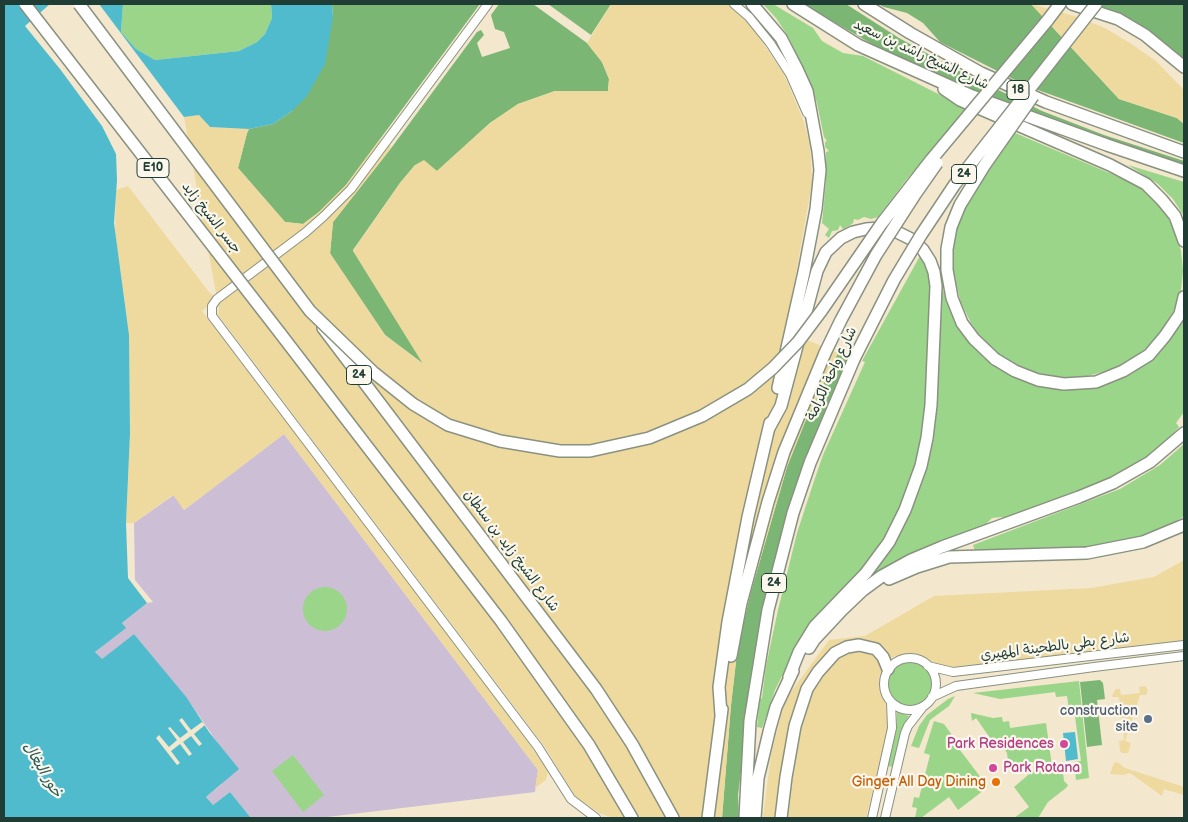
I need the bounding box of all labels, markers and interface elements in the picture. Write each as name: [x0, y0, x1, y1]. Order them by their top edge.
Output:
street label: شارع الشيخ راشد بن سعيد: [851, 16, 991, 94]
road number: 18: [1007, 80, 1029, 100]
road number: E10: [137, 158, 169, 178]
road number: 24: [952, 164, 976, 183]
street label: جسر الشيخ زايد: [178, 179, 244, 257]
street label: شارع واحة الكرامة: [803, 324, 861, 424]
road number: 24: [346, 366, 372, 384]
street label: شارع الشيخ زايد بن سلطان: [460, 487, 562, 615]
road number: 24: [762, 574, 786, 592]
street label: شارع بطي بالطحينة المهيري: [979, 630, 1131, 664]
place label: construction site: [1060, 703, 1138, 736]
marker: construction site: [1142, 713, 1154, 725]
place label: Park Residences: [947, 736, 1054, 752]
marker: Park Residences: [1058, 738, 1070, 750]
water label: خور البغال: [19, 739, 65, 801]
place label: Park Rotana: [1003, 760, 1080, 776]
marker: Park Rotana: [987, 762, 999, 774]
place label: Ginger All Day Dining: [852, 774, 986, 790]
marker: Ginger All Day Dining: [990, 776, 1002, 788]

